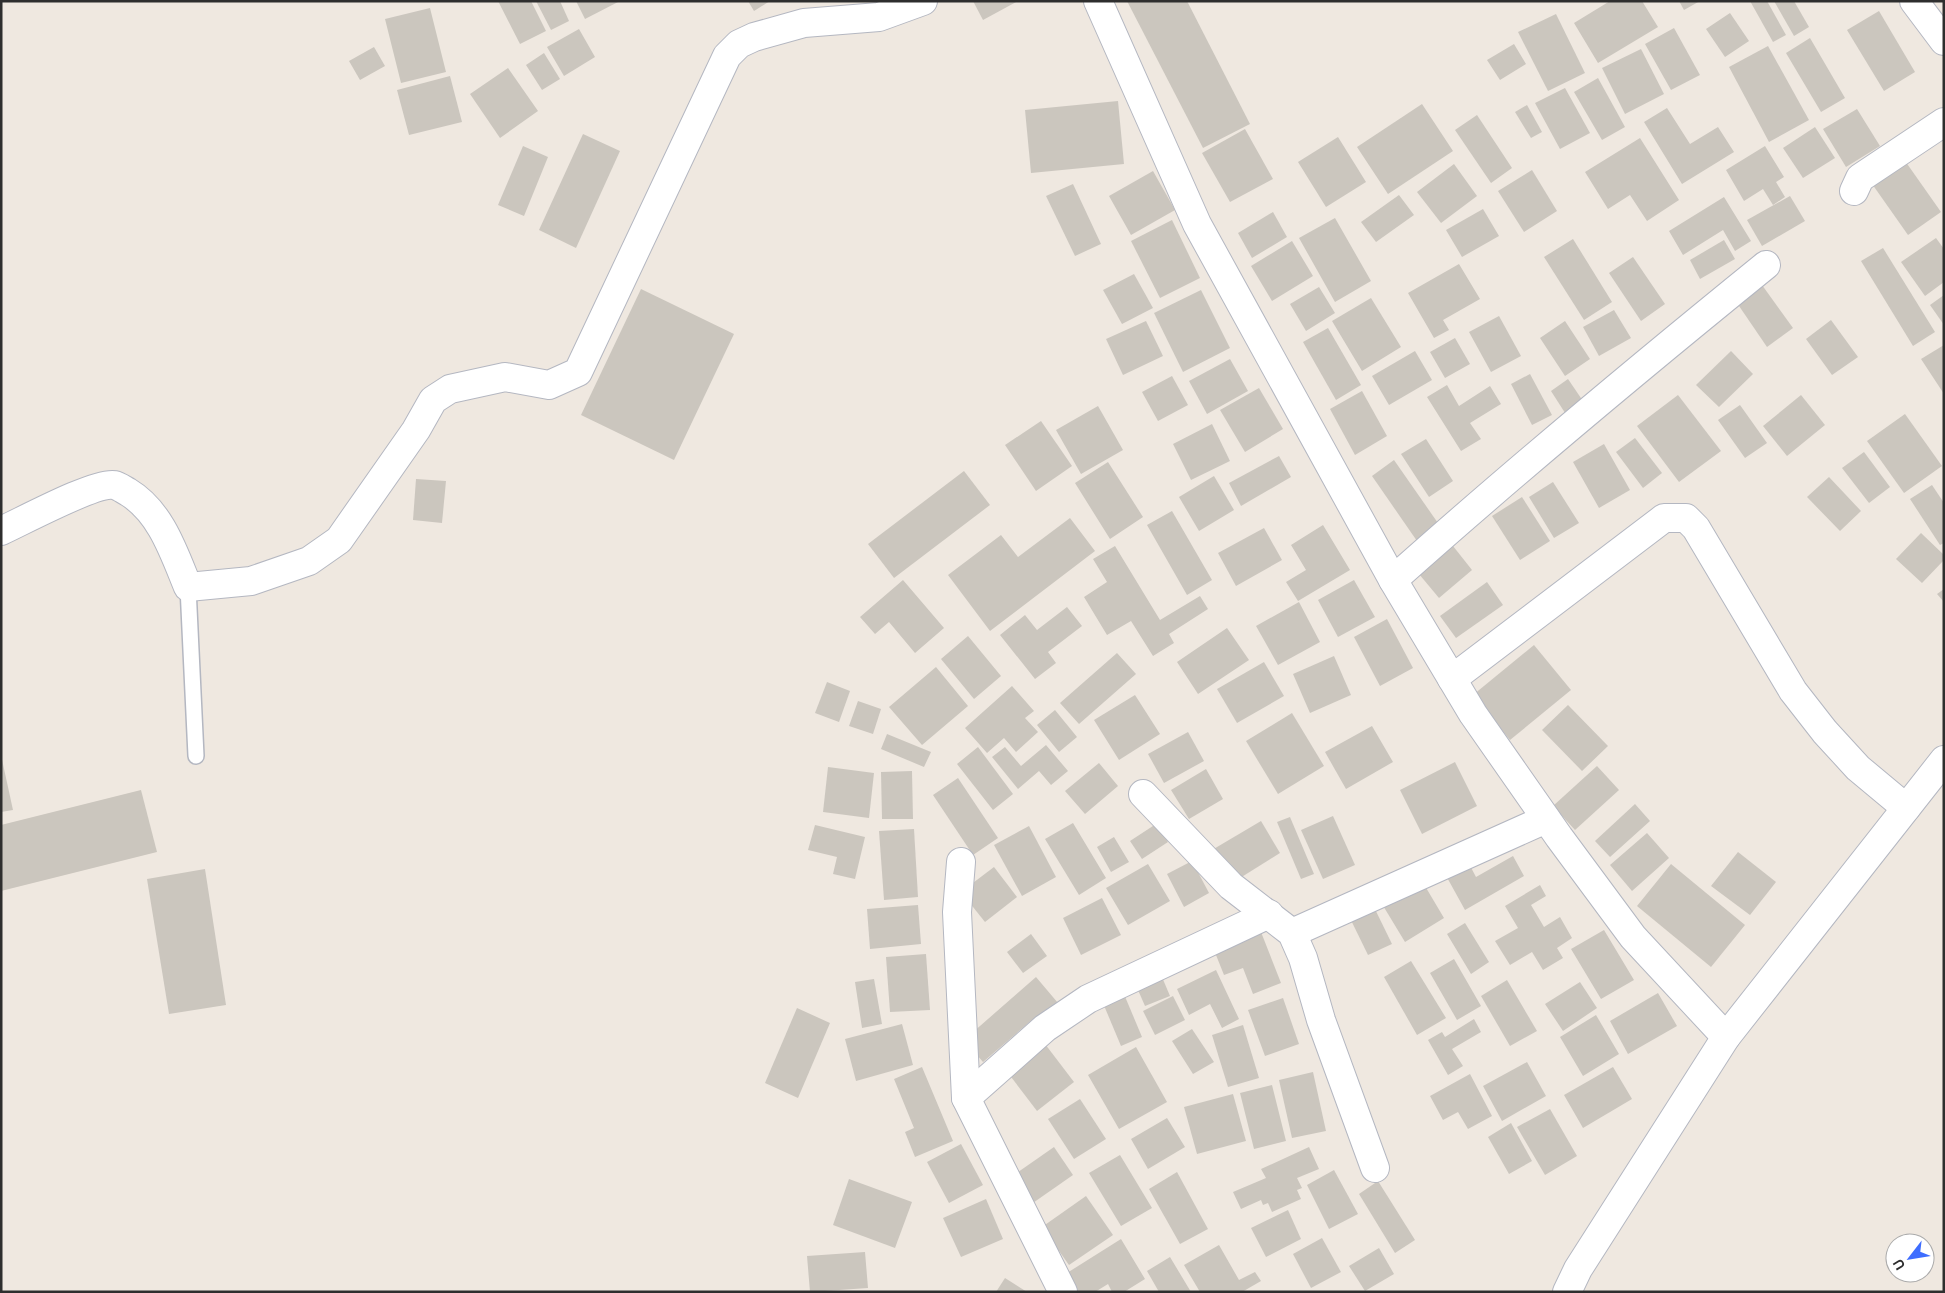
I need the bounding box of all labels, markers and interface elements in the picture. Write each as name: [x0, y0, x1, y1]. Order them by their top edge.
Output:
north arrow: [1885, 1233, 1935, 1283]
text: U: [1889, 1256, 1909, 1273]

